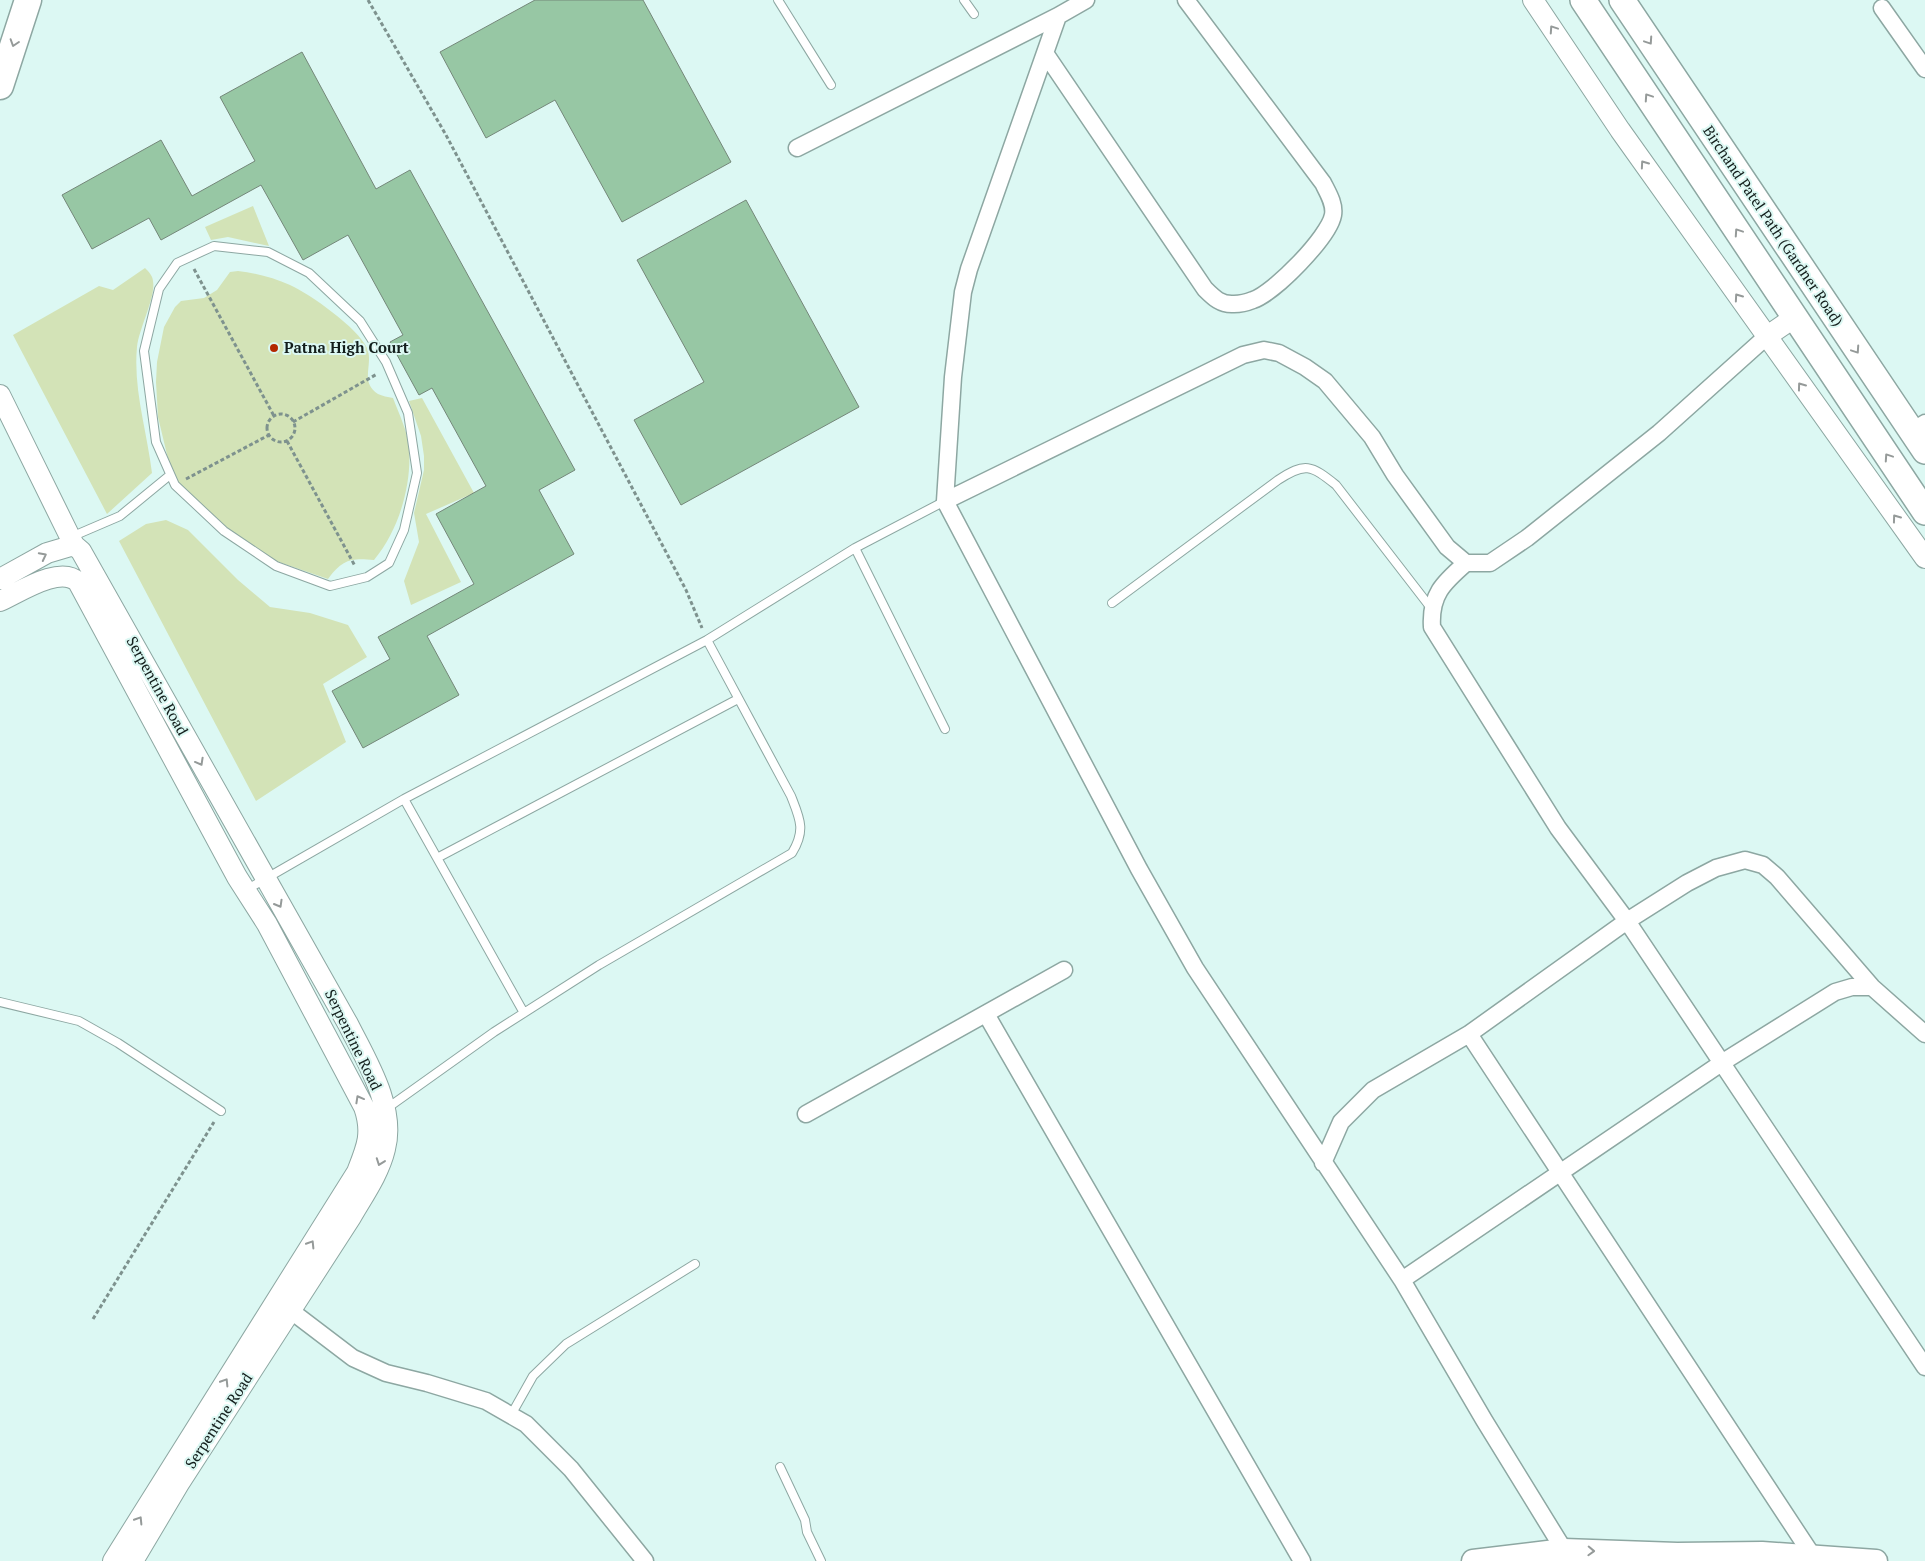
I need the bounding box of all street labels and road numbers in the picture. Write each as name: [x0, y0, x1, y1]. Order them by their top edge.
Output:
street label: Birchand Patel Path (Gardner Road): [1699, 121, 1849, 330]
street label: Serpentine Road: [122, 633, 193, 738]
street label: Serpentine Road: [321, 986, 387, 1093]
street label: Serpentine Road: [180, 1369, 256, 1472]

